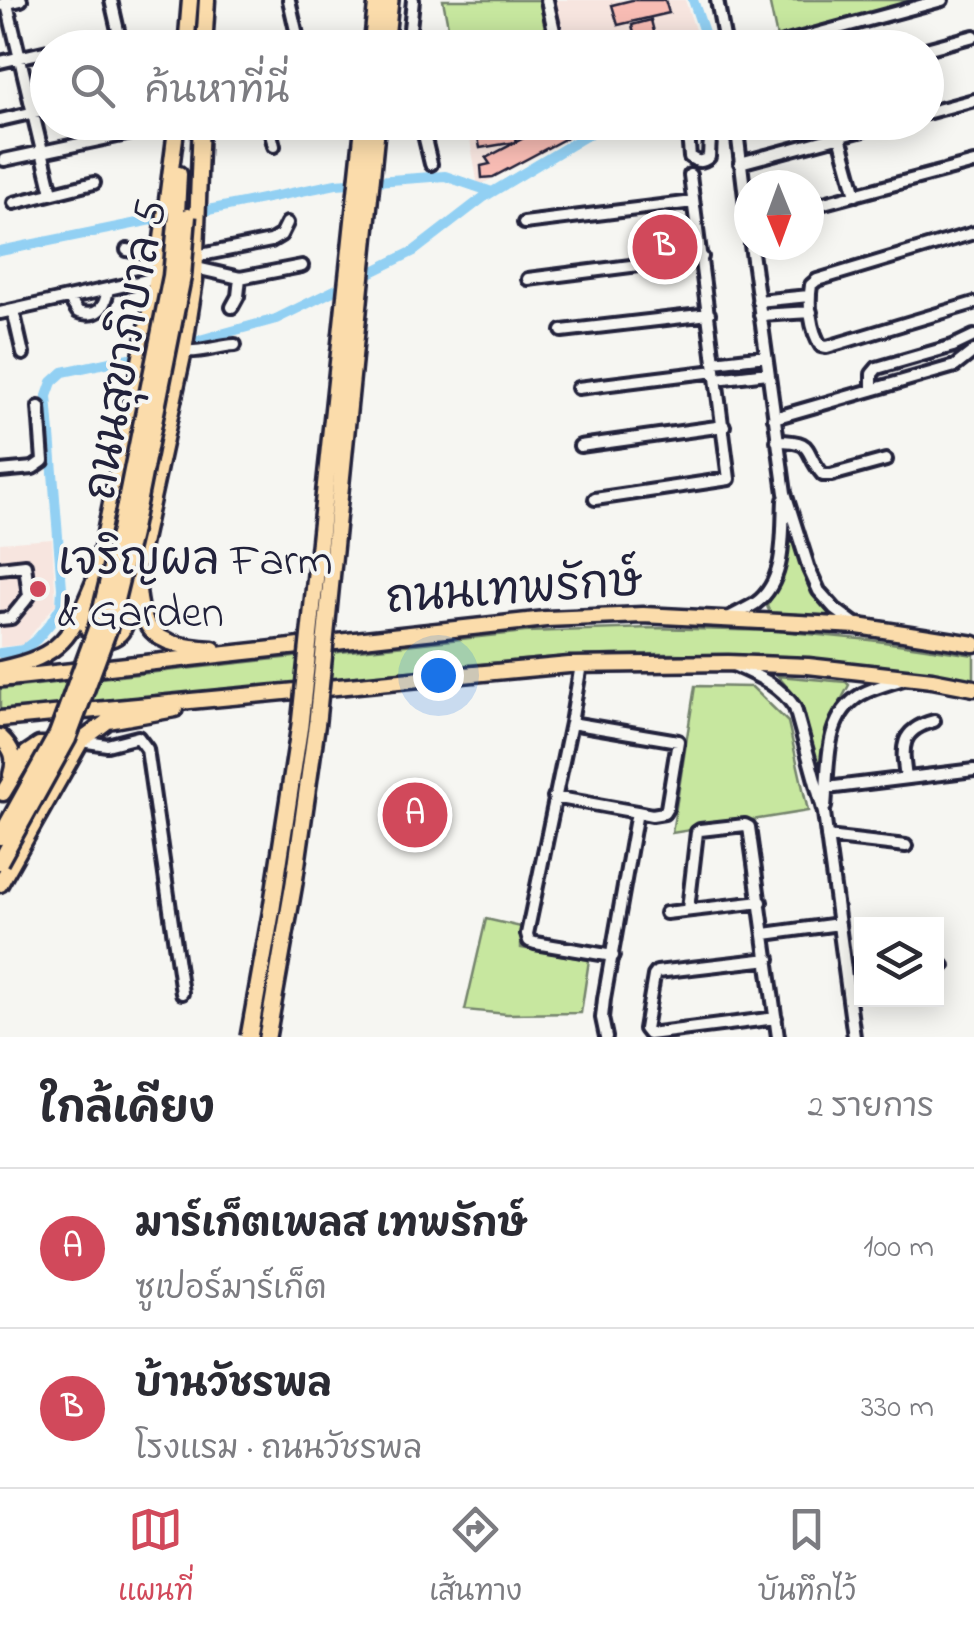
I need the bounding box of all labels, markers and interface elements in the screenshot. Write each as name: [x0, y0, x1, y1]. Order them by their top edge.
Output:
search box: [30, 30, 944, 140]
icon: search: [65, 58, 120, 113]
text: ค้นหาที่นี่: [145, 65, 289, 121]
north arrow: [734, 170, 824, 260]
street label: ถนนสุขาภิบาล 5: [69, 195, 187, 505]
pin: B: [632, 210, 698, 284]
place label: เจริญผล Farm & Garden: [58, 530, 333, 648]
street label: ถนนเทพรักษ์: [384, 549, 645, 634]
marker: เจริญผล Farm & Garden: [27, 578, 49, 600]
your location: [413, 650, 464, 701]
pin: A: [382, 778, 448, 852]
map controls: [854, 917, 944, 1007]
button: layers: [854, 917, 944, 1007]
text: ใกล้เคียง: [40, 1080, 215, 1141]
text: 2 รายการ: [807, 1085, 934, 1132]
text: มาร์เก็ตเพลส เทพรักษ์: [135, 1198, 527, 1254]
text: A: [63, 1225, 82, 1272]
text: 100 m: [863, 1225, 934, 1272]
text: ซูเปอร์มาร์เก็ต: [135, 1267, 327, 1314]
text: บ้านวัชรพล: [135, 1358, 332, 1414]
text: B: [62, 1385, 83, 1432]
text: 330 m: [861, 1385, 934, 1432]
text: โรงแรม · ถนนวัชรพล: [135, 1427, 422, 1474]
tab: แผนที่: [118, 1502, 193, 1614]
tab: เส้นทาง: [429, 1502, 522, 1614]
tab: บันทึกไว้: [758, 1502, 856, 1614]

